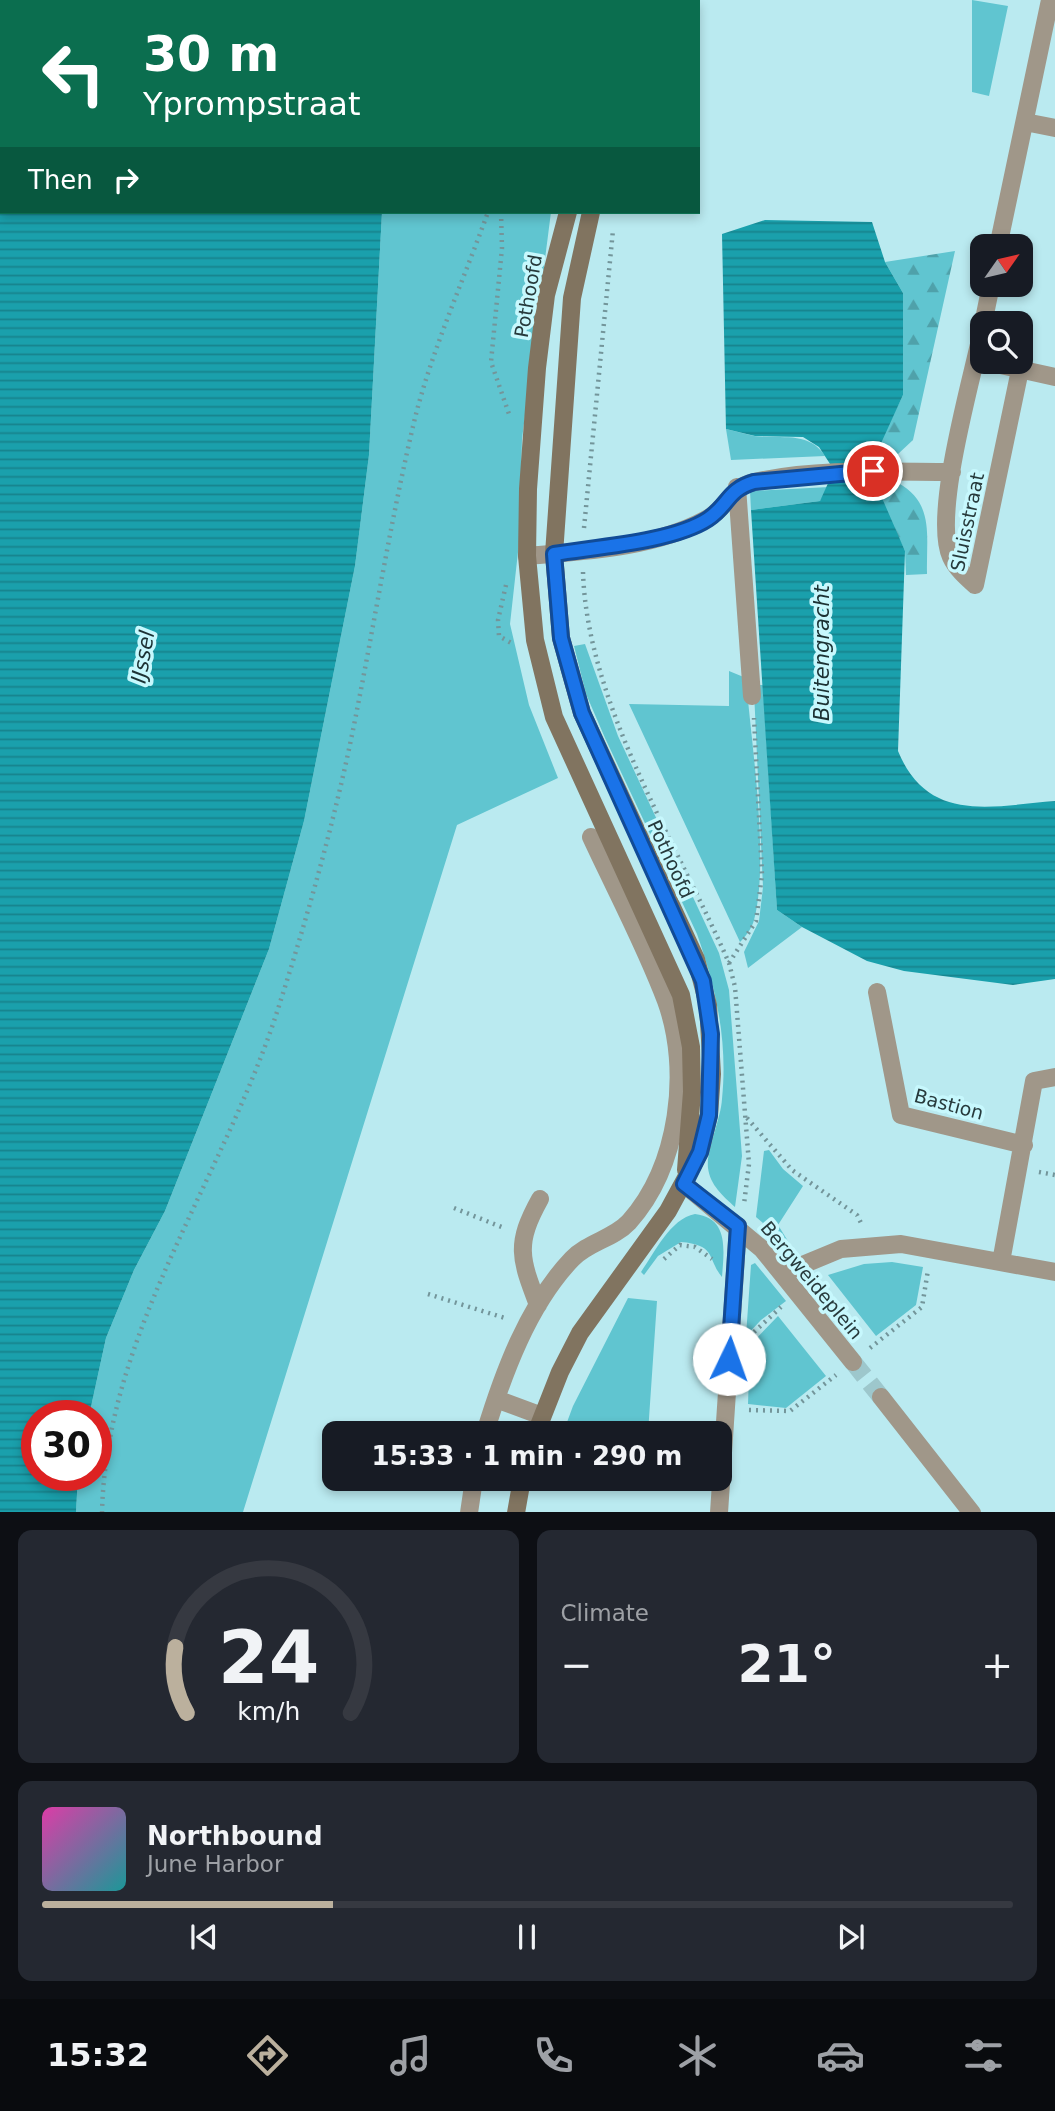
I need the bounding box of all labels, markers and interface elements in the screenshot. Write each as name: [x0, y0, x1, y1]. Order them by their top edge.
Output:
text: 30 m: [143, 26, 279, 83]
icon: left: [28, 28, 119, 119]
text: Yprompstraat: [143, 85, 361, 123]
icon: right: [107, 161, 145, 199]
text: Then: [28, 165, 93, 195]
north arrow: [970, 234, 1032, 298]
map controls: [970, 234, 1033, 374]
street label: Pothoofd: [510, 253, 546, 339]
button: search: [970, 311, 1033, 374]
pin: [843, 441, 903, 501]
icon: arrive: [854, 452, 892, 490]
street label: Sluisstraat: [946, 471, 988, 573]
water label: Buitengracht: [810, 584, 834, 721]
water label: IJssel: [127, 629, 159, 685]
street label: Pothoofd: [643, 816, 699, 902]
street label: Bastion: [912, 1084, 986, 1124]
street label: Bergweideplein: [756, 1217, 868, 1343]
position arrow: [692, 1322, 766, 1396]
speed limit sign: 30: [21, 1400, 112, 1491]
text: 15:33 · 1 min · 290 m: [372, 1441, 682, 1471]
text: Climate: [561, 1600, 649, 1626]
text: 24: [218, 1615, 319, 1700]
text: 21°: [738, 1634, 836, 1694]
text: −: [561, 1643, 592, 1687]
text: +: [981, 1643, 1013, 1687]
text: km/h: [237, 1696, 300, 1725]
text: Northbound: [147, 1821, 323, 1851]
text: June Harbor: [147, 1851, 283, 1877]
icon: previous: [185, 1918, 223, 1956]
icon: pause: [508, 1918, 546, 1956]
icon: next: [832, 1918, 870, 1956]
icon: directions: [243, 2031, 292, 2080]
icon: music: [386, 2031, 435, 2080]
icon: phone: [529, 2031, 578, 2080]
icon: climate: [673, 2031, 722, 2080]
icon: car: [816, 2031, 865, 2080]
icon: filters: [959, 2031, 1008, 2080]
text: 15:32: [47, 2036, 149, 2074]

